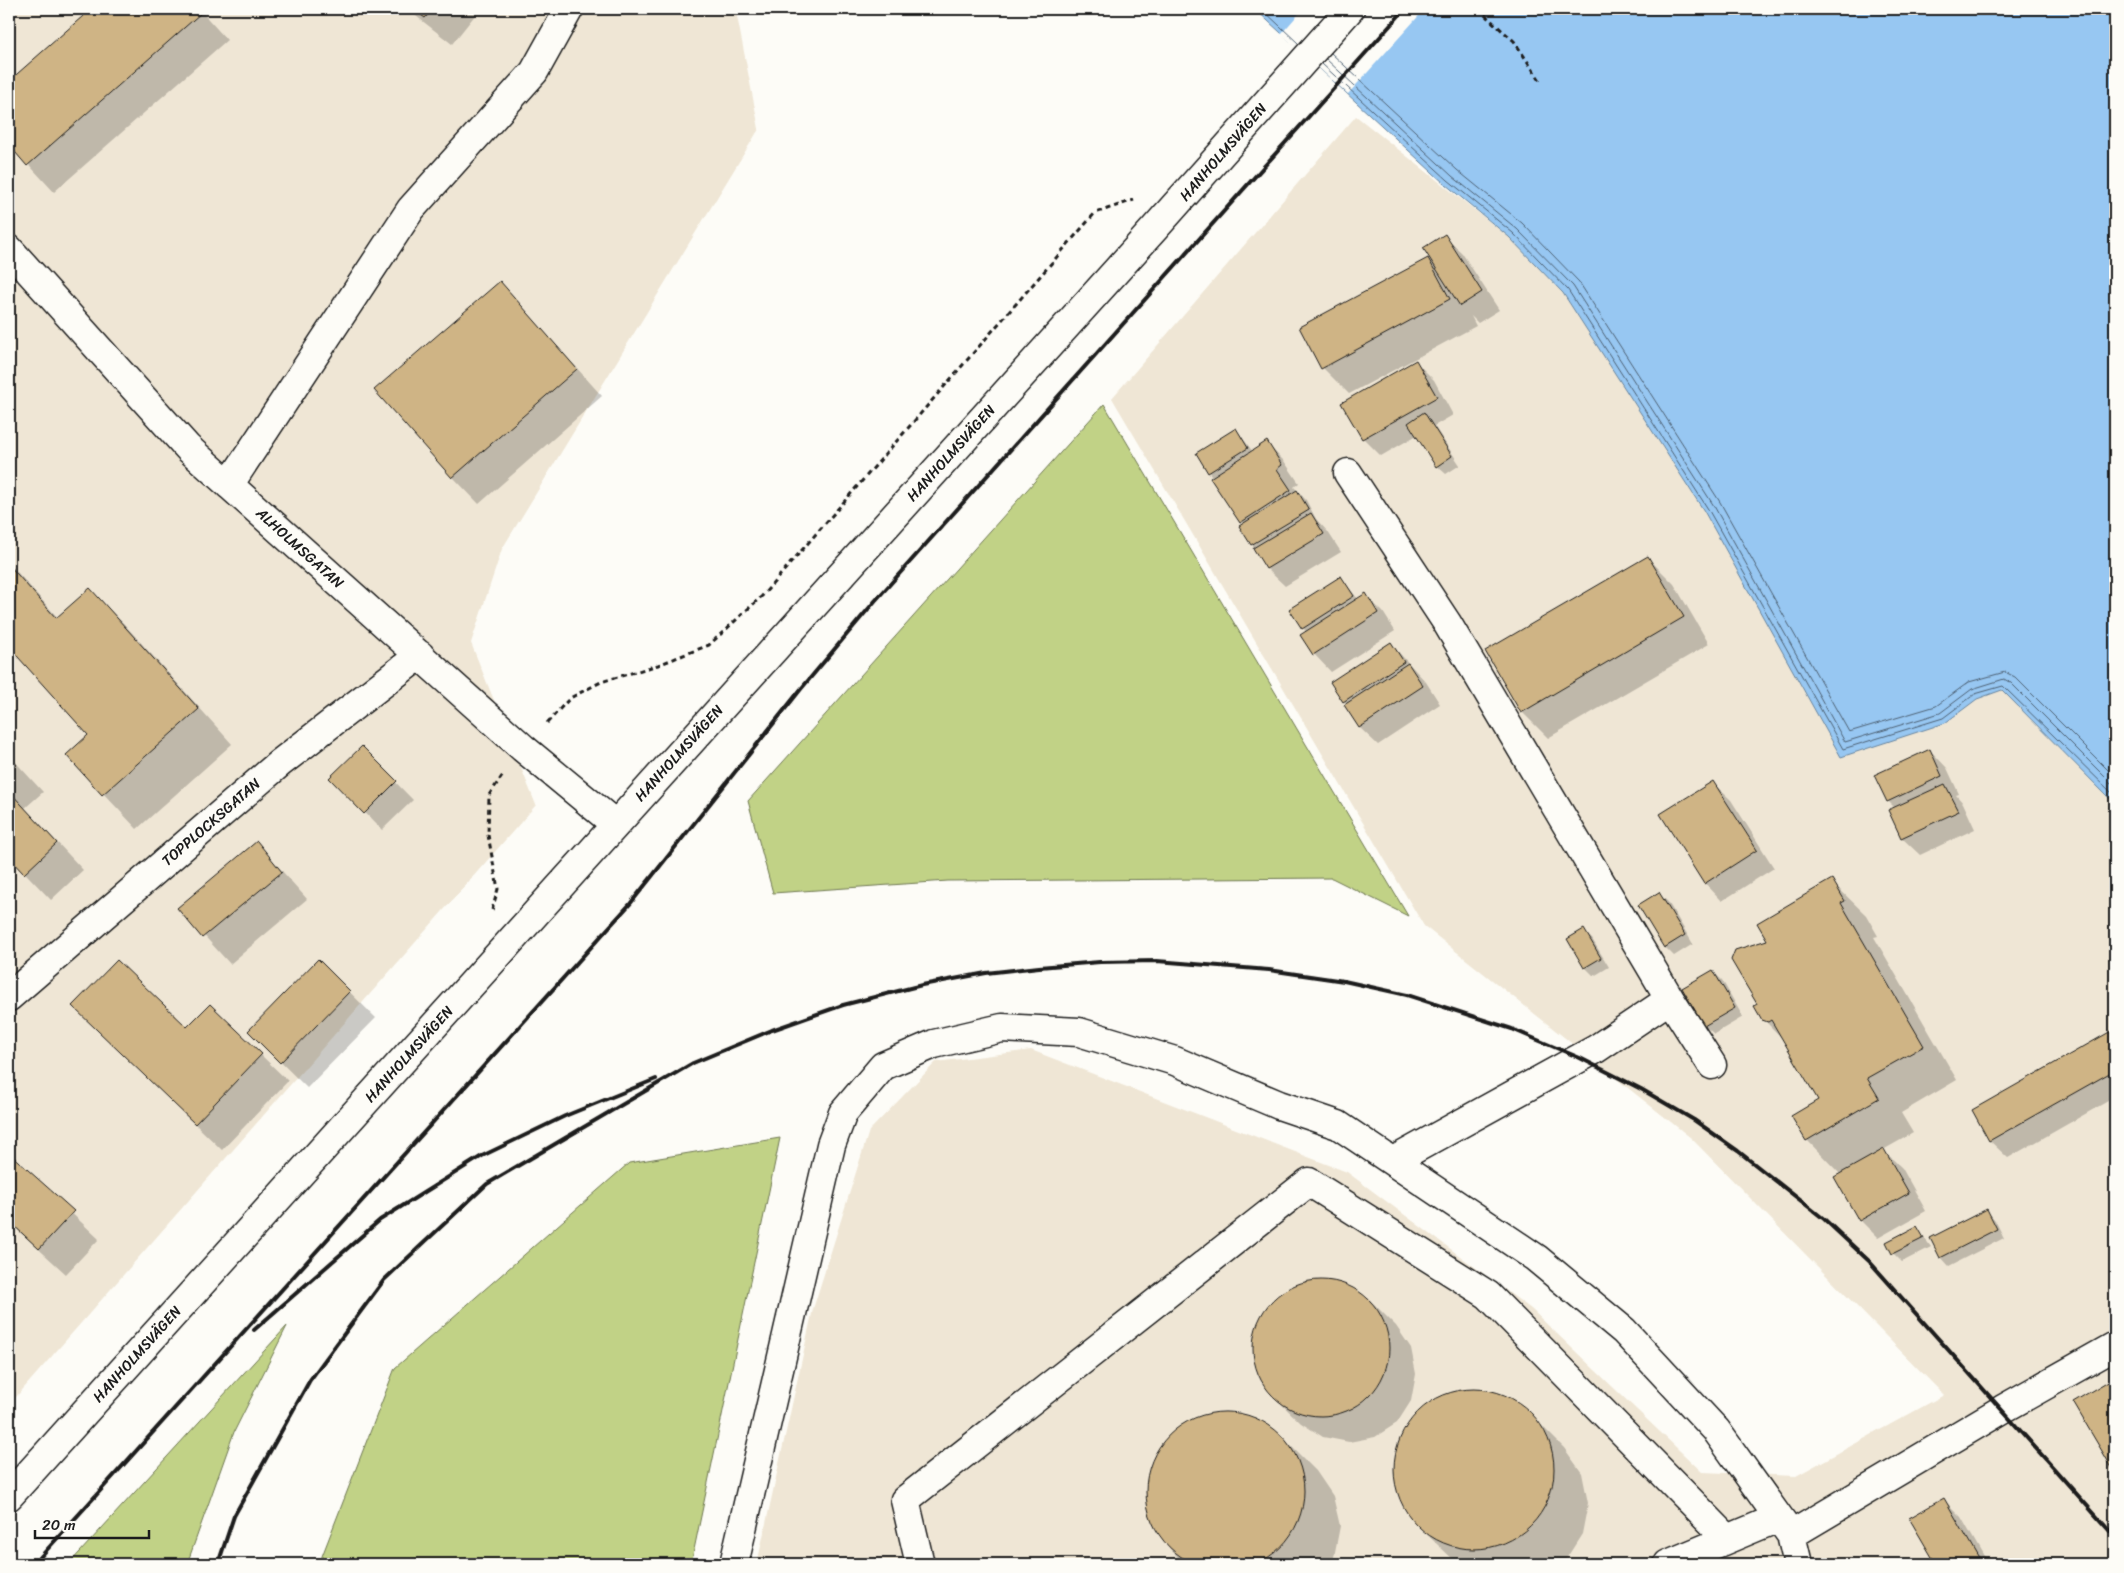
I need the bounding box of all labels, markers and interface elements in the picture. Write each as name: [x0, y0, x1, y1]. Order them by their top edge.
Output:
street label: HANHOLMSVÄGEN: [1173, 96, 1274, 207]
street label: HANHOLMSVÄGEN: [900, 398, 1002, 508]
street label: ALHOLMSGATAN: [249, 500, 351, 595]
street label: HANHOLMSVÄGEN: [628, 698, 730, 808]
street label: TOPPLOCKSGATAN: [155, 771, 267, 873]
street label: HANHOLMSVÄGEN: [358, 999, 460, 1109]
street label: HANHOLMSVÄGEN: [86, 1299, 188, 1409]
scale bar: [35, 1508, 149, 1540]
text: 20 m: [42, 1512, 76, 1538]

